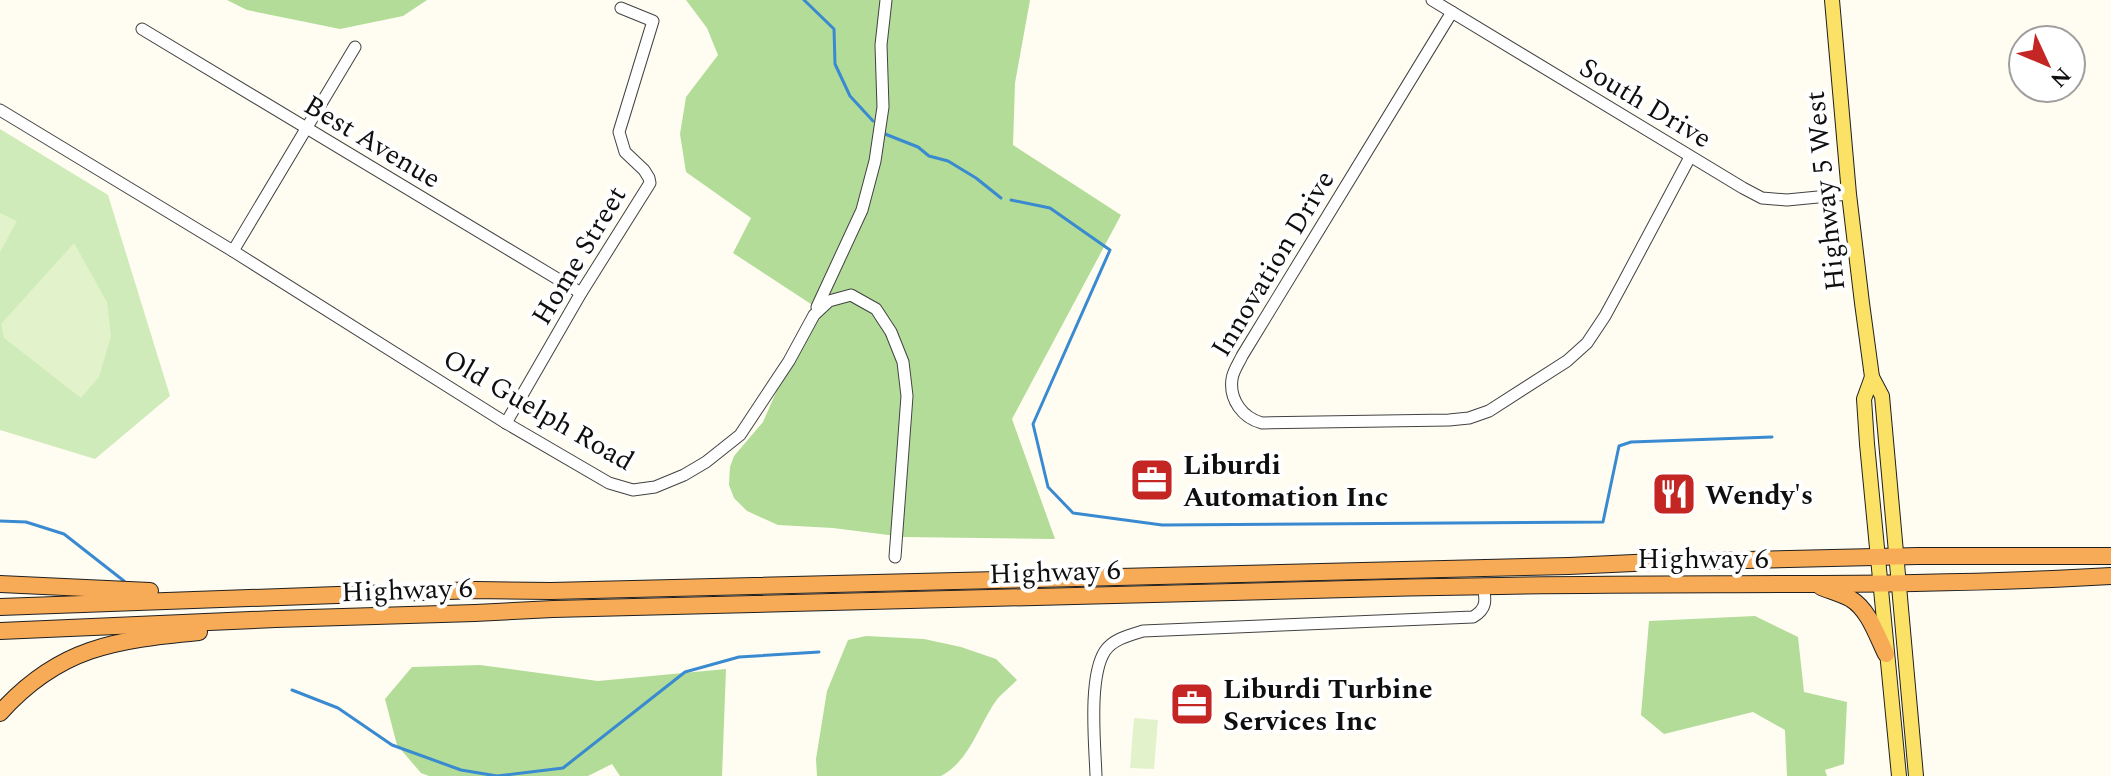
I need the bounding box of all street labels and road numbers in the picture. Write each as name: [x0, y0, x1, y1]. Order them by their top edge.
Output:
street label: South Drive: [1571, 47, 1720, 160]
street label: Best Avenue: [295, 84, 449, 200]
street label: Highway 5 West: [1794, 89, 1857, 293]
street label: Innovation Drive: [1200, 162, 1346, 365]
street label: Home Street: [521, 178, 638, 334]
street label: Old Guelph Road: [435, 338, 642, 483]
street label: Highway 6: [1637, 538, 1769, 581]
street label: Highway 6: [989, 549, 1122, 596]
street label: Highway 6: [341, 567, 474, 614]

